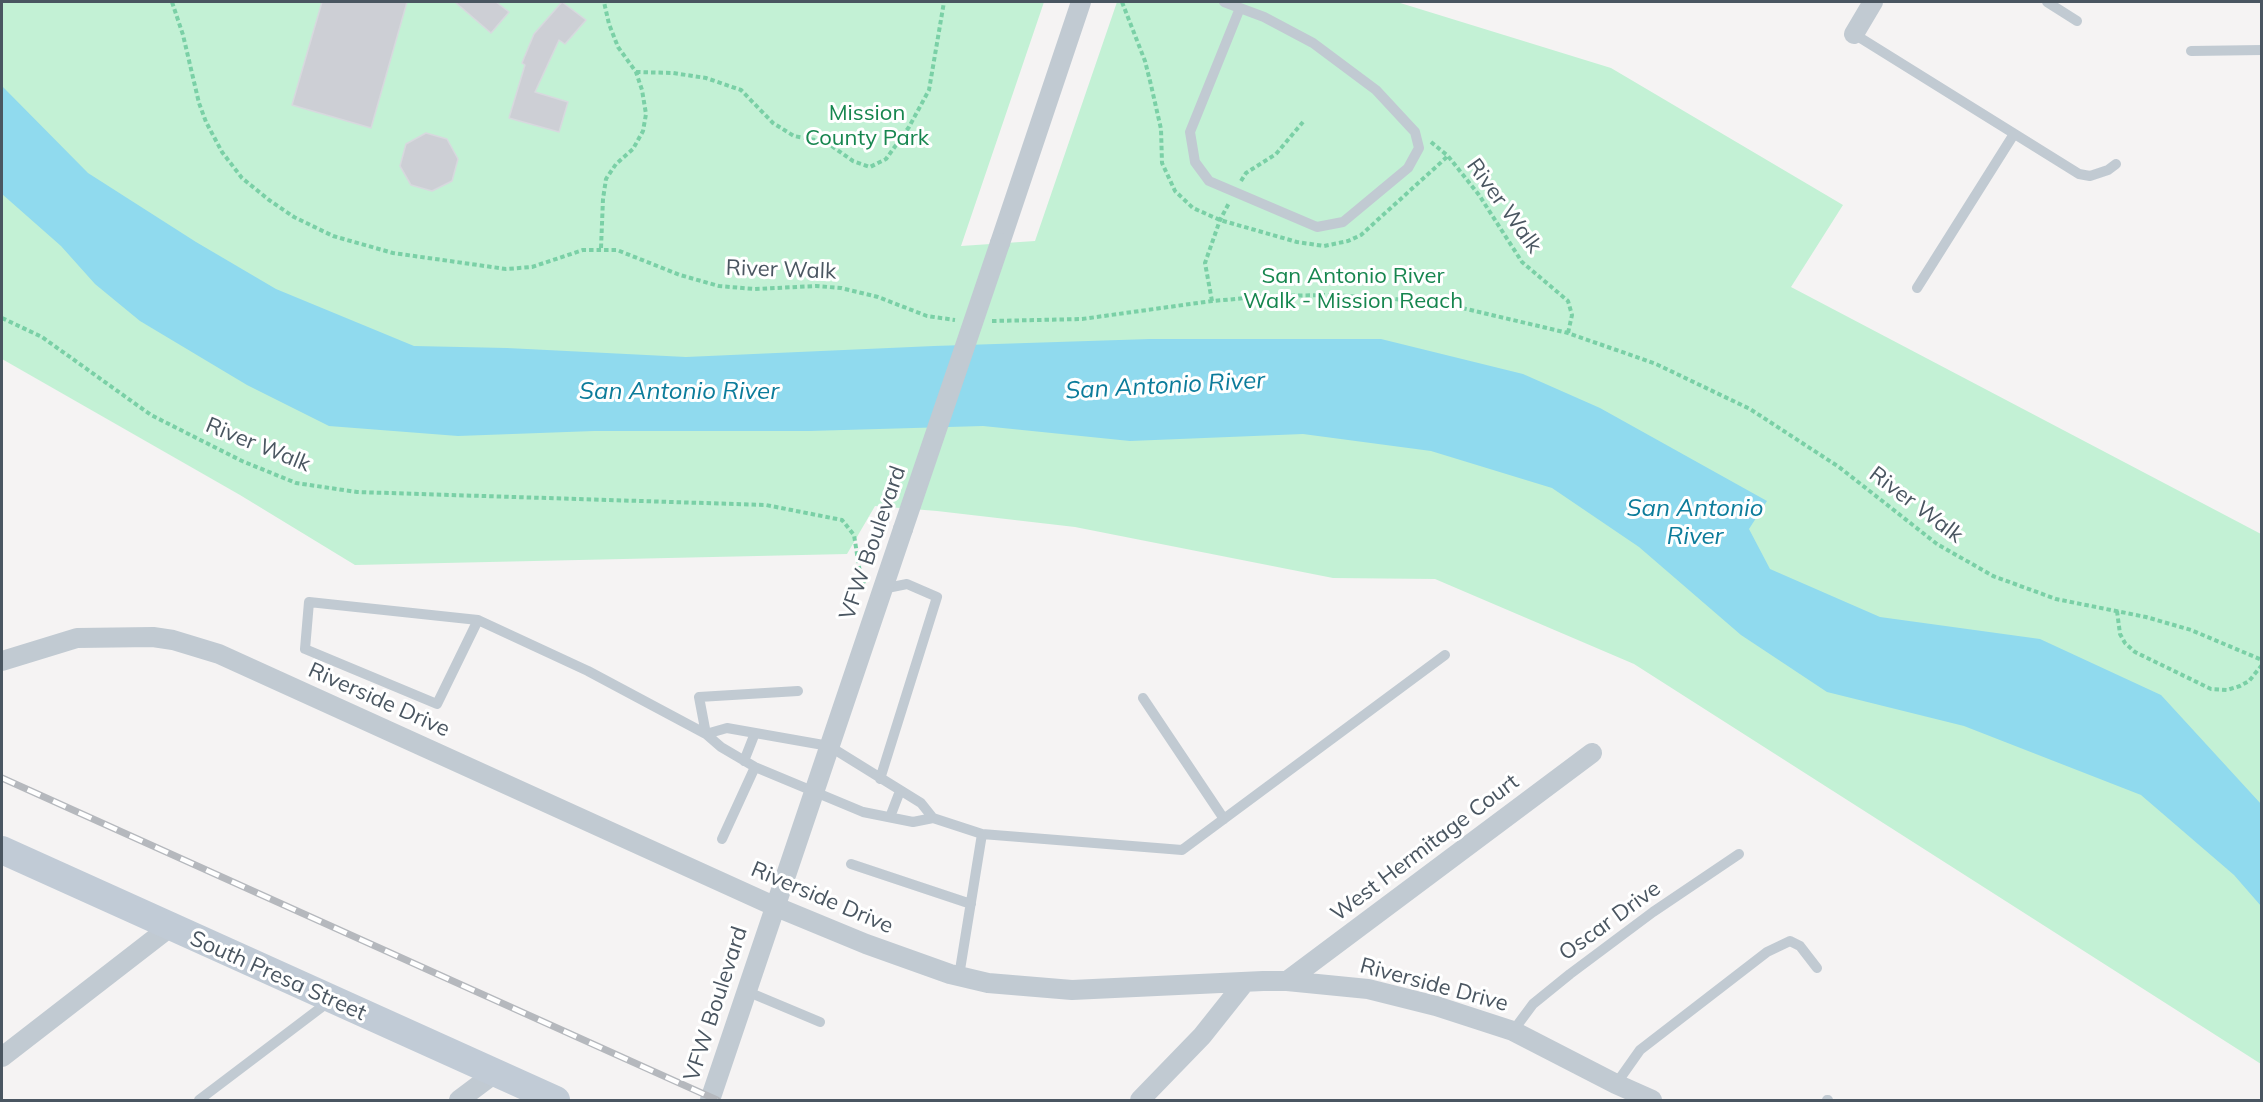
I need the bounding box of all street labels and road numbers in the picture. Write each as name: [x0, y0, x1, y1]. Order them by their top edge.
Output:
street label: River Walk: [1461, 153, 1547, 259]
street label: River Walk: [725, 255, 837, 285]
street label: River Walk: [202, 412, 314, 478]
street label: River Walk: [1864, 461, 1968, 549]
street label: VFW Boulevard: [834, 463, 912, 623]
street label: Riverside Drive: [304, 657, 454, 743]
street label: West Hermitage Court: [1326, 769, 1524, 927]
street label: Riverside Drive: [747, 856, 897, 940]
street label: Oscar Drive: [1554, 875, 1666, 967]
street label: VFW Boulevard: [679, 923, 753, 1085]
street label: South Presa Street: [186, 925, 370, 1027]
street label: Riverside Drive: [1357, 953, 1511, 1017]

